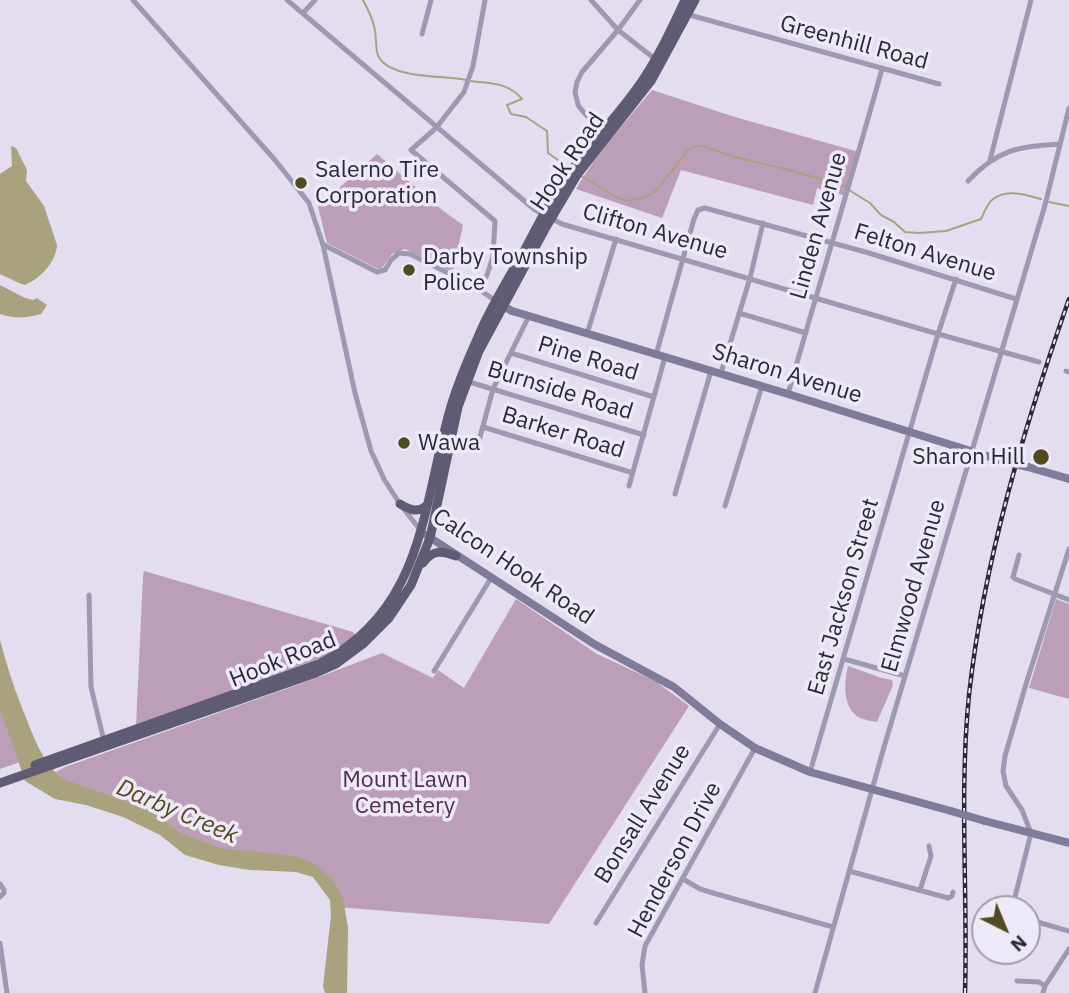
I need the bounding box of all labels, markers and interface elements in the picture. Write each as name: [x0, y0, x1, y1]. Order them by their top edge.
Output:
street label: Greenhill Road: [777, 10, 931, 76]
street label: Hook Road: [525, 108, 611, 216]
street label: Linden Avenue: [785, 149, 853, 303]
place label: Salerno Tire Corporation: [315, 156, 439, 210]
marker: Salerno Tire Corporation: [293, 175, 309, 191]
street label: Clifton Avenue: [579, 198, 731, 266]
street label: Felton Avenue: [851, 218, 999, 288]
place label: Darby Township Police: [423, 243, 588, 297]
marker: Darby Township Police: [401, 262, 417, 278]
street label: Pine Road: [534, 331, 642, 387]
street label: Sharon Avenue: [709, 338, 865, 410]
street label: Burnside Road: [484, 356, 636, 426]
street label: Barker Road: [498, 401, 628, 465]
place label: Wawa: [418, 429, 480, 457]
marker: Wawa: [396, 435, 412, 451]
place label: Sharon Hill: [912, 443, 1025, 471]
marker: Sharon Hill: [1031, 447, 1051, 467]
street label: East Jackson Street: [803, 495, 885, 699]
street label: Elmwood Avenue: [876, 496, 952, 676]
street label: Calcon Hook Road: [427, 503, 599, 631]
street label: Hook Road: [226, 626, 340, 694]
street label: Bonsall Avenue: [589, 739, 697, 889]
park label: Mount Lawn Cemetery: [342, 766, 468, 820]
water label: Darby Creek: [112, 774, 242, 850]
street label: Henderson Drive: [622, 777, 728, 943]
north arrow: [971, 895, 1041, 965]
text: N: [1006, 930, 1032, 957]

